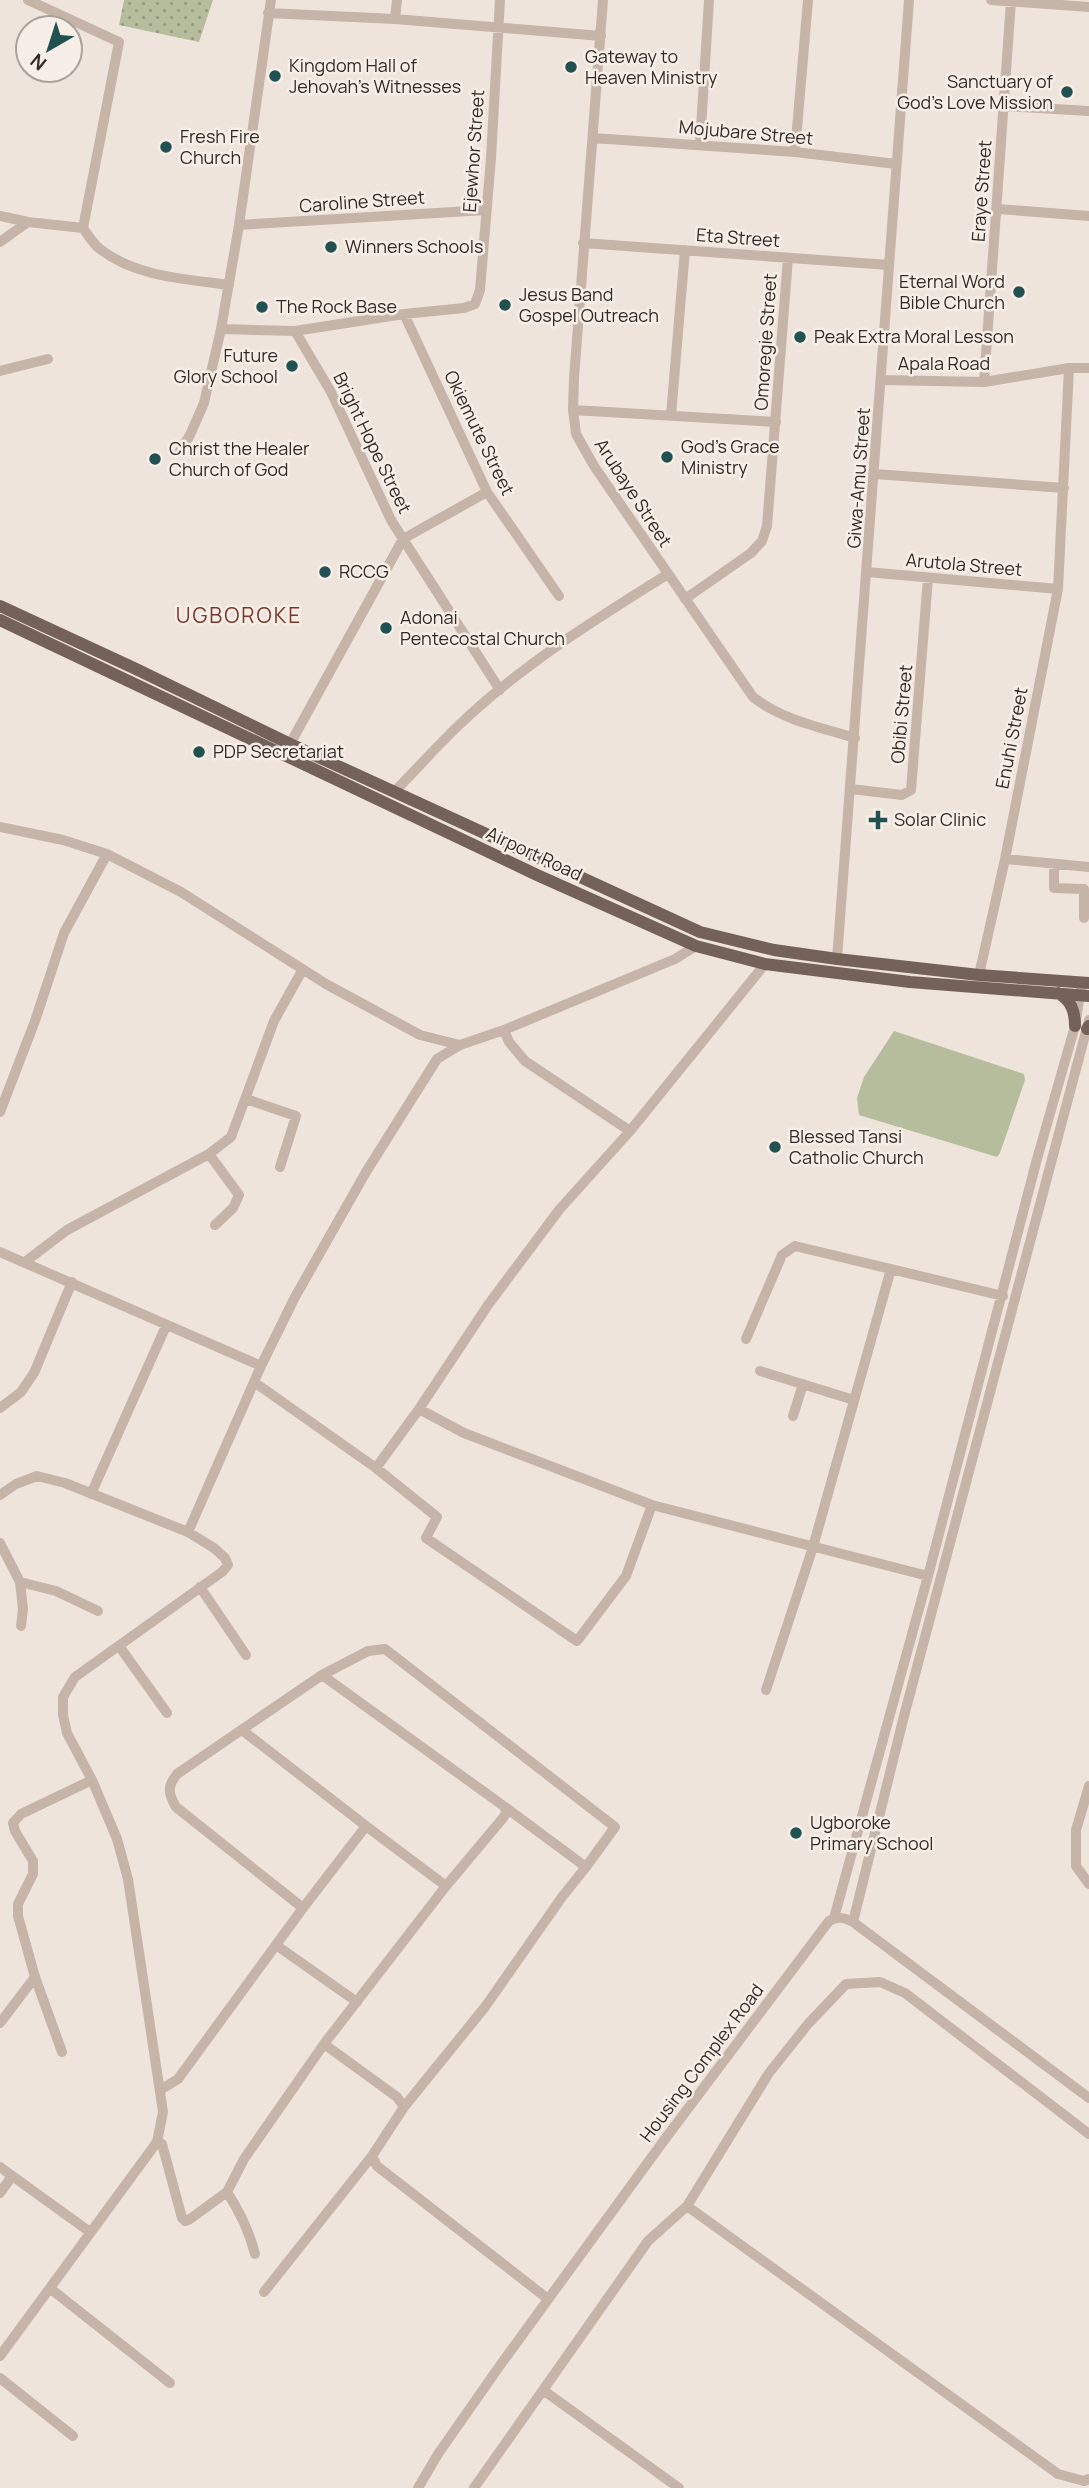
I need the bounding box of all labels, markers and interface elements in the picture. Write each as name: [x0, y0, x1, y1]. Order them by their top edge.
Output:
north arrow: [14, 14, 84, 84]
place label: Gateway to Heaven Ministry: [585, 44, 718, 89]
text: N: [25, 48, 52, 77]
place label: Kingdom Hall of Jehovah's Witnesses: [289, 53, 461, 98]
marker: Gateway to Heaven Ministry: [563, 59, 579, 75]
marker: Kingdom Hall of Jehovah's Witnesses: [267, 68, 283, 84]
place label: Sanctuary of God's Love Mission: [897, 69, 1054, 114]
marker: Sanctuary of God's Love Mission: [1059, 84, 1075, 100]
street label: Ejewhor Street: [457, 89, 489, 213]
street label: Mojubare Street: [678, 114, 814, 150]
place label: Fresh Fire Church: [180, 124, 260, 169]
marker: Fresh Fire Church: [158, 139, 174, 155]
street label: Eraye Street: [965, 139, 997, 243]
street label: Caroline Street: [298, 185, 426, 217]
street label: Eta Street: [695, 222, 781, 252]
place label: Winners Schools: [345, 234, 483, 258]
marker: Winners Schools: [323, 239, 339, 255]
place label: Eternal Word Bible Church: [899, 269, 1005, 314]
street label: Omoregie Street: [748, 272, 782, 411]
place label: Jesus Band Gospel Outreach: [519, 282, 659, 327]
marker: Eternal Word Bible Church: [1011, 284, 1027, 300]
place label: The Rock Base: [276, 294, 397, 318]
marker: Jesus Band Gospel Outreach: [497, 297, 513, 313]
marker: The Rock Base: [254, 299, 270, 315]
place label: Peak Extra Moral Lesson: [814, 324, 1014, 348]
marker: Peak Extra Moral Lesson: [792, 329, 808, 345]
place label: Future Glory School: [174, 343, 278, 388]
street label: Apala Road: [898, 351, 990, 375]
marker: Future Glory School: [284, 358, 300, 374]
street label: Okiemute Street: [439, 366, 521, 499]
street label: Bright Hope Street: [328, 368, 418, 517]
street label: Giwa-Amu Street: [841, 407, 875, 549]
street label: Arubaye Street: [590, 434, 678, 551]
place label: God's Grace Ministry: [681, 434, 780, 479]
place label: Christ the Healer Church of God: [169, 436, 310, 481]
marker: God's Grace Ministry: [659, 449, 675, 465]
marker: Christ the Healer Church of God: [147, 451, 163, 467]
street label: Arutola Street: [905, 547, 1023, 581]
place label: RCCG: [339, 559, 389, 583]
marker: RCCG: [317, 564, 333, 580]
district label: UGBOROKE: [176, 601, 302, 629]
place label: Adonai Pentecostal Church: [400, 605, 565, 650]
marker: Adonai Pentecostal Church: [378, 620, 394, 636]
street label: Obibi Street: [885, 663, 917, 764]
street label: Enuhi Street: [989, 685, 1033, 791]
place label: PDP Secretariat: [213, 739, 344, 763]
marker: PDP Secretariat: [191, 744, 207, 760]
place label: Solar Clinic: [894, 807, 986, 831]
marker: Solar Clinic: [868, 810, 888, 830]
street label: Airport Road: [483, 820, 586, 886]
place label: Blessed Tansi Catholic Church: [789, 1124, 924, 1169]
marker: Blessed Tansi Catholic Church: [767, 1139, 783, 1155]
place label: Ugboroke Primary School: [810, 1810, 934, 1855]
marker: Ugboroke Primary School: [788, 1825, 804, 1841]
street label: Housing Complex Road: [634, 1979, 769, 2146]

